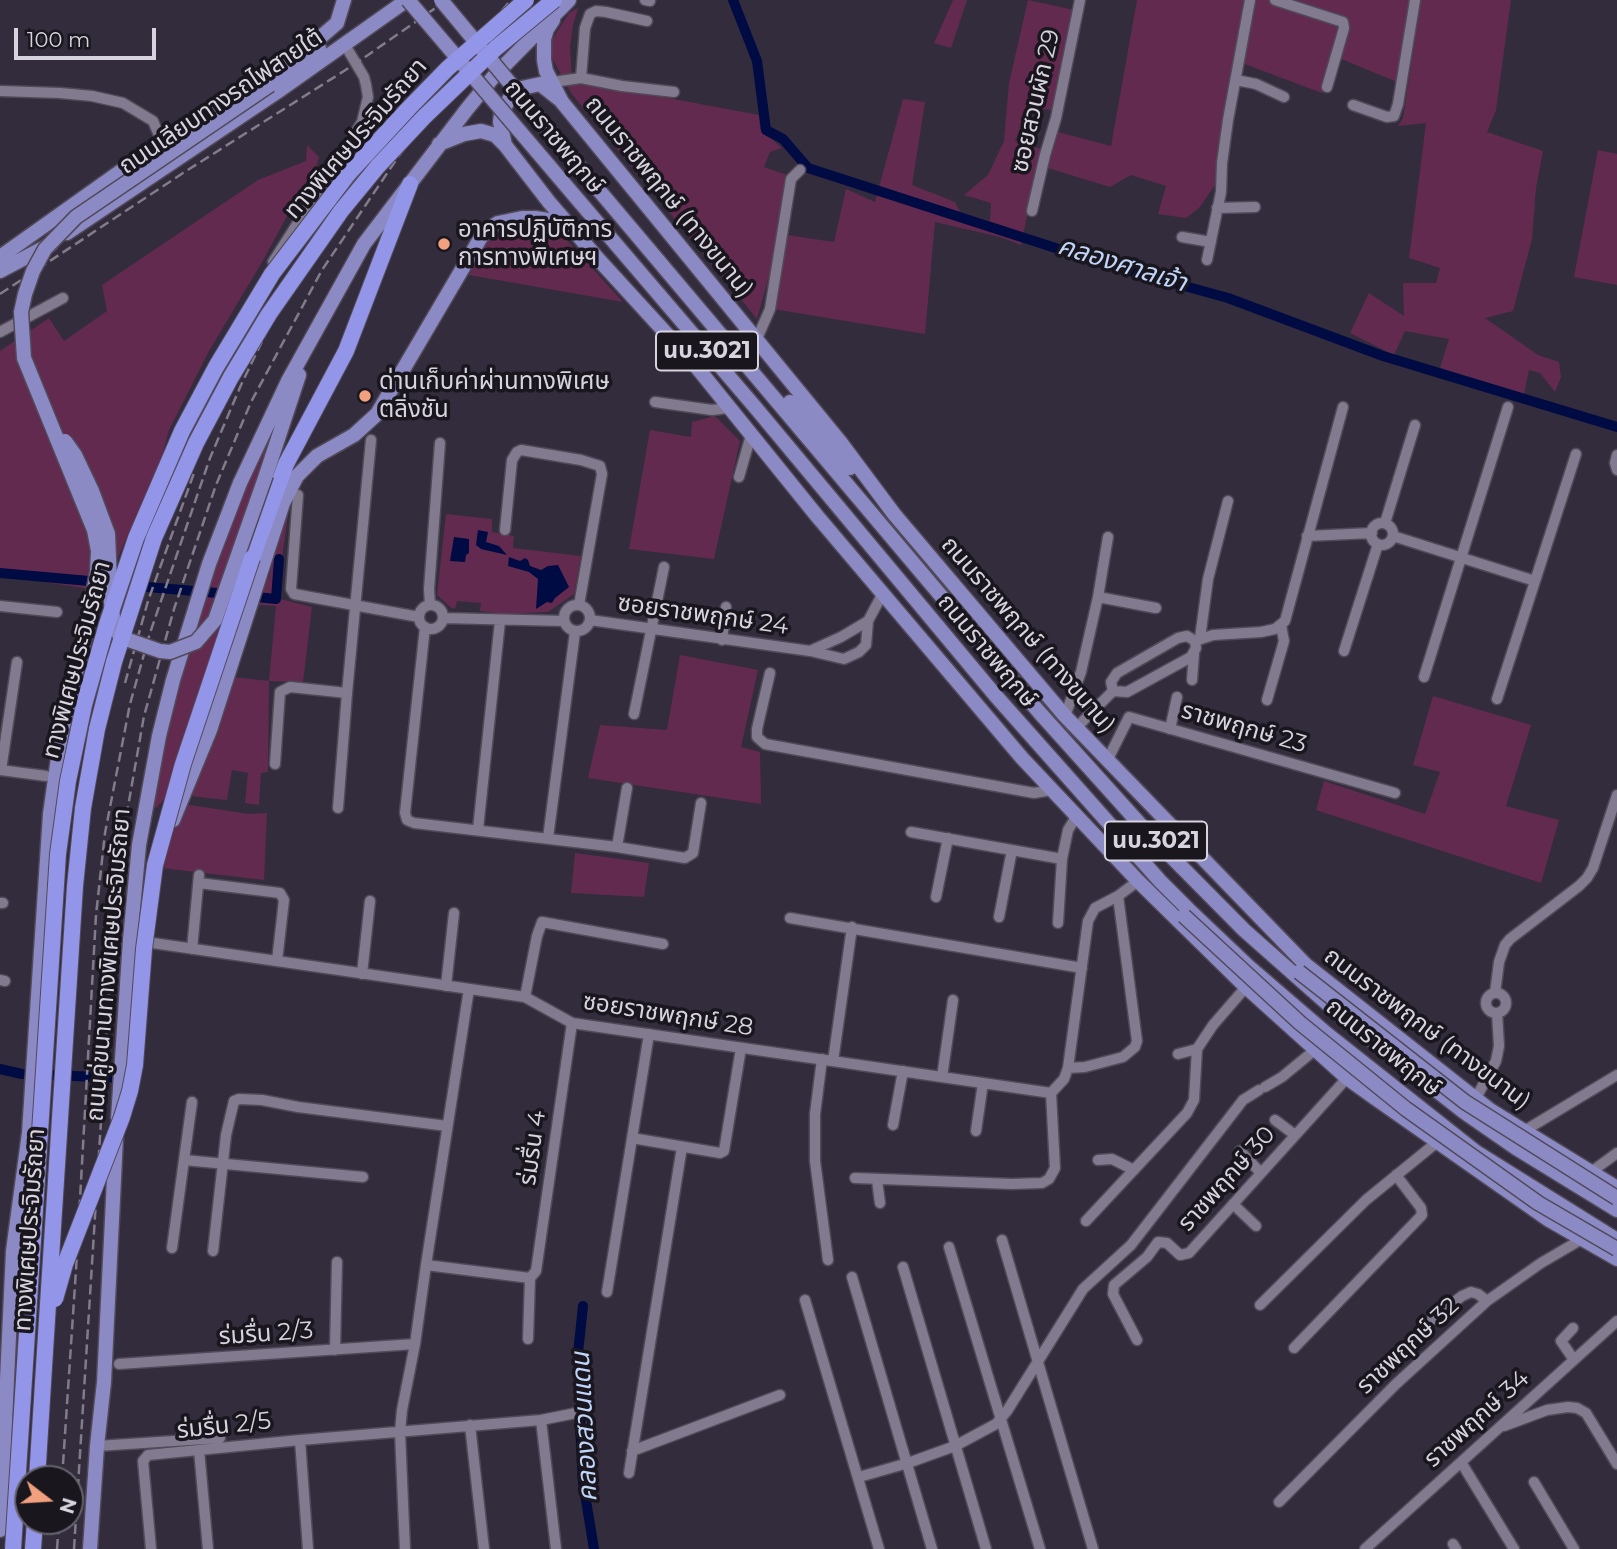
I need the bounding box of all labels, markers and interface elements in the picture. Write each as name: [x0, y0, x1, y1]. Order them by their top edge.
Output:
scale bar: [18, 14, 159, 58]
street label: ถนนเลียบทางรถไฟสายใต้: [114, 23, 328, 181]
text: 100 m: [27, 27, 90, 52]
street label: ซอยสวนผัก 29: [1006, 27, 1066, 175]
street label: ทางพิเศษประจิมรัถยา: [278, 53, 434, 225]
street label: ถนนราชพฤกษ์: [498, 74, 610, 200]
street label: ถนนราชพฤกษ์ (ทางขนาน): [579, 90, 759, 304]
place label: อาคารปฏิบัติการ การทางพิเศษฯ: [458, 216, 612, 272]
water label: คลองศาลเจ้า: [1054, 231, 1190, 299]
marker: อาคารปฏิบัติการ การทางพิเศษฯ: [436, 236, 452, 252]
road number: นบ.3021: [656, 332, 758, 370]
place label: ด่านเก็บค่าผ่านทางพิเศษ ตลิ่งชัน: [379, 368, 610, 424]
marker: ด่านเก็บค่าผ่านทางพิเศษ ตลิ่งชัน: [357, 388, 373, 404]
street label: ถนนราชพฤกษ์ (ทางขนาน): [935, 531, 1121, 739]
street label: ทางพิเศษประจิมรัถยา: [37, 558, 117, 762]
street label: ถนนราชพฤกษ์: [931, 588, 1043, 714]
street label: ซอยราชพฤกษ์ 24: [616, 589, 790, 641]
street label: ราชพฤกษ์ 23: [1178, 696, 1310, 760]
street label: ถนนคู่ขนานทางพิเศษประจิมรัถยา: [81, 807, 137, 1123]
road number: นบ.3021: [1105, 821, 1207, 860]
street label: ถนนราชพฤกษ์ (ทางขนาน): [1318, 942, 1536, 1116]
street label: ซอยราชพฤกษ์ 28: [581, 987, 755, 1043]
street label: ถนนราชพฤกษ์: [1320, 993, 1446, 1103]
street label: ร่มรื่น 4: [514, 1109, 552, 1187]
street label: ราชพฤกษ์ 30: [1172, 1121, 1282, 1237]
street label: ทางพิเศษประจิมรัถยา: [9, 1128, 51, 1332]
street label: ราชพฤกษ์ 32: [1351, 1292, 1465, 1400]
street label: ร่มรื่น 2/3: [218, 1316, 314, 1352]
water label: คลองสวนแดน: [566, 1351, 604, 1503]
street label: ราชพฤกษ์ 34: [1419, 1364, 1535, 1474]
street label: ร่มรื่น 2/5: [175, 1407, 273, 1445]
north arrow: [14, 1465, 84, 1535]
text: N: [54, 1495, 81, 1516]

